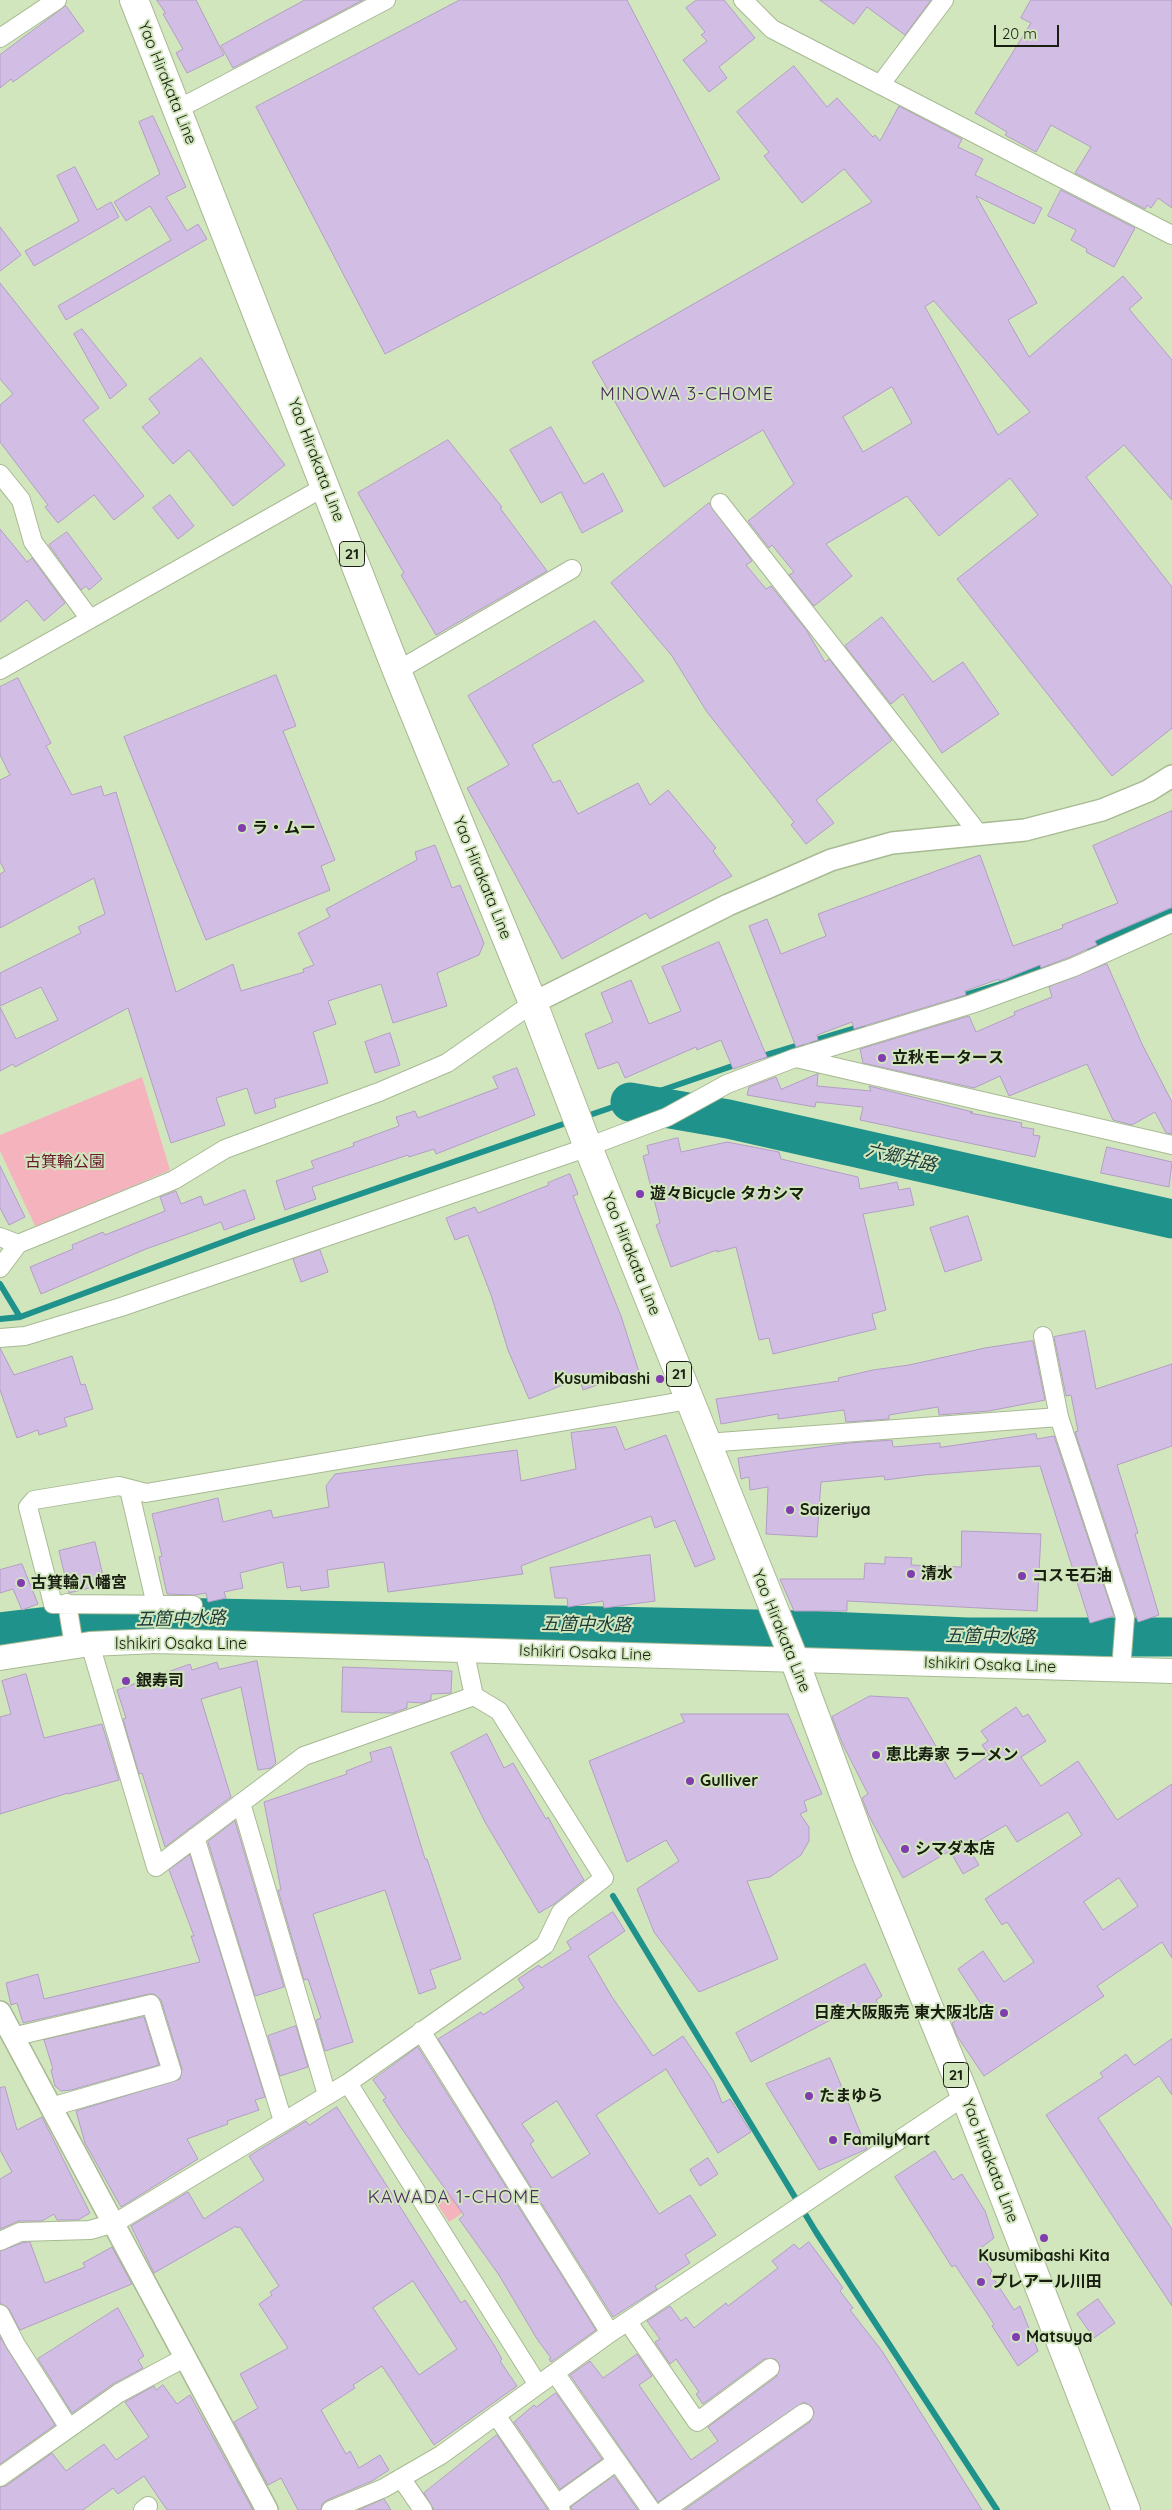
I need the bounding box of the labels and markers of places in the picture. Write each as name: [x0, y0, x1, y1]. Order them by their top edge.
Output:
place label: ラ・ムー: [252, 818, 316, 838]
marker: ラ・ムー: [236, 822, 248, 834]
place label: 立秋モータース: [892, 1048, 1004, 1068]
marker: 立秋モータース: [876, 1052, 888, 1064]
place label: 遊々Bicycle タカシマ: [650, 1184, 804, 1204]
marker: 遊々Bicycle タカシマ: [634, 1188, 646, 1200]
place label: Kusumibashi: [554, 1369, 650, 1389]
marker: Kusumibashi: [654, 1373, 666, 1385]
place label: Saizeriya: [800, 1500, 871, 1520]
marker: Saizeriya: [784, 1504, 796, 1516]
place label: 清水: [921, 1564, 953, 1584]
place label: コスモ石油: [1032, 1566, 1112, 1586]
marker: 清水: [905, 1568, 917, 1580]
marker: コスモ石油: [1016, 1570, 1028, 1582]
place label: 古箕輪八幡宮: [31, 1573, 127, 1593]
marker: 古箕輪八幡宮: [15, 1577, 27, 1589]
place label: 銀寿司: [136, 1671, 184, 1691]
marker: 銀寿司: [120, 1675, 132, 1687]
place label: 恵比寿家 ラーメン: [886, 1745, 1018, 1765]
marker: 恵比寿家 ラーメン: [870, 1749, 882, 1761]
place label: Gulliver: [700, 1771, 758, 1791]
marker: Gulliver: [684, 1775, 696, 1787]
place label: シマダ本店: [915, 1839, 995, 1859]
marker: シマダ本店: [899, 1843, 911, 1855]
place label: 日産大阪販売 東大阪北店: [814, 2003, 994, 2023]
marker: 日産大阪販売 東大阪北店: [998, 2007, 1010, 2019]
place label: たまゆら: [819, 2086, 883, 2106]
marker: たまゆら: [803, 2090, 815, 2102]
place label: FamilyMart: [843, 2130, 930, 2150]
marker: FamilyMart: [827, 2134, 839, 2146]
marker: Kusumibashi Kita: [1038, 2232, 1050, 2244]
place label: Kusumibashi Kita: [978, 2246, 1110, 2266]
place label: プレアール川田: [991, 2272, 1102, 2292]
marker: プレアール川田: [975, 2276, 987, 2288]
place label: Matsuya: [1026, 2327, 1093, 2347]
marker: Matsuya: [1010, 2331, 1022, 2343]

